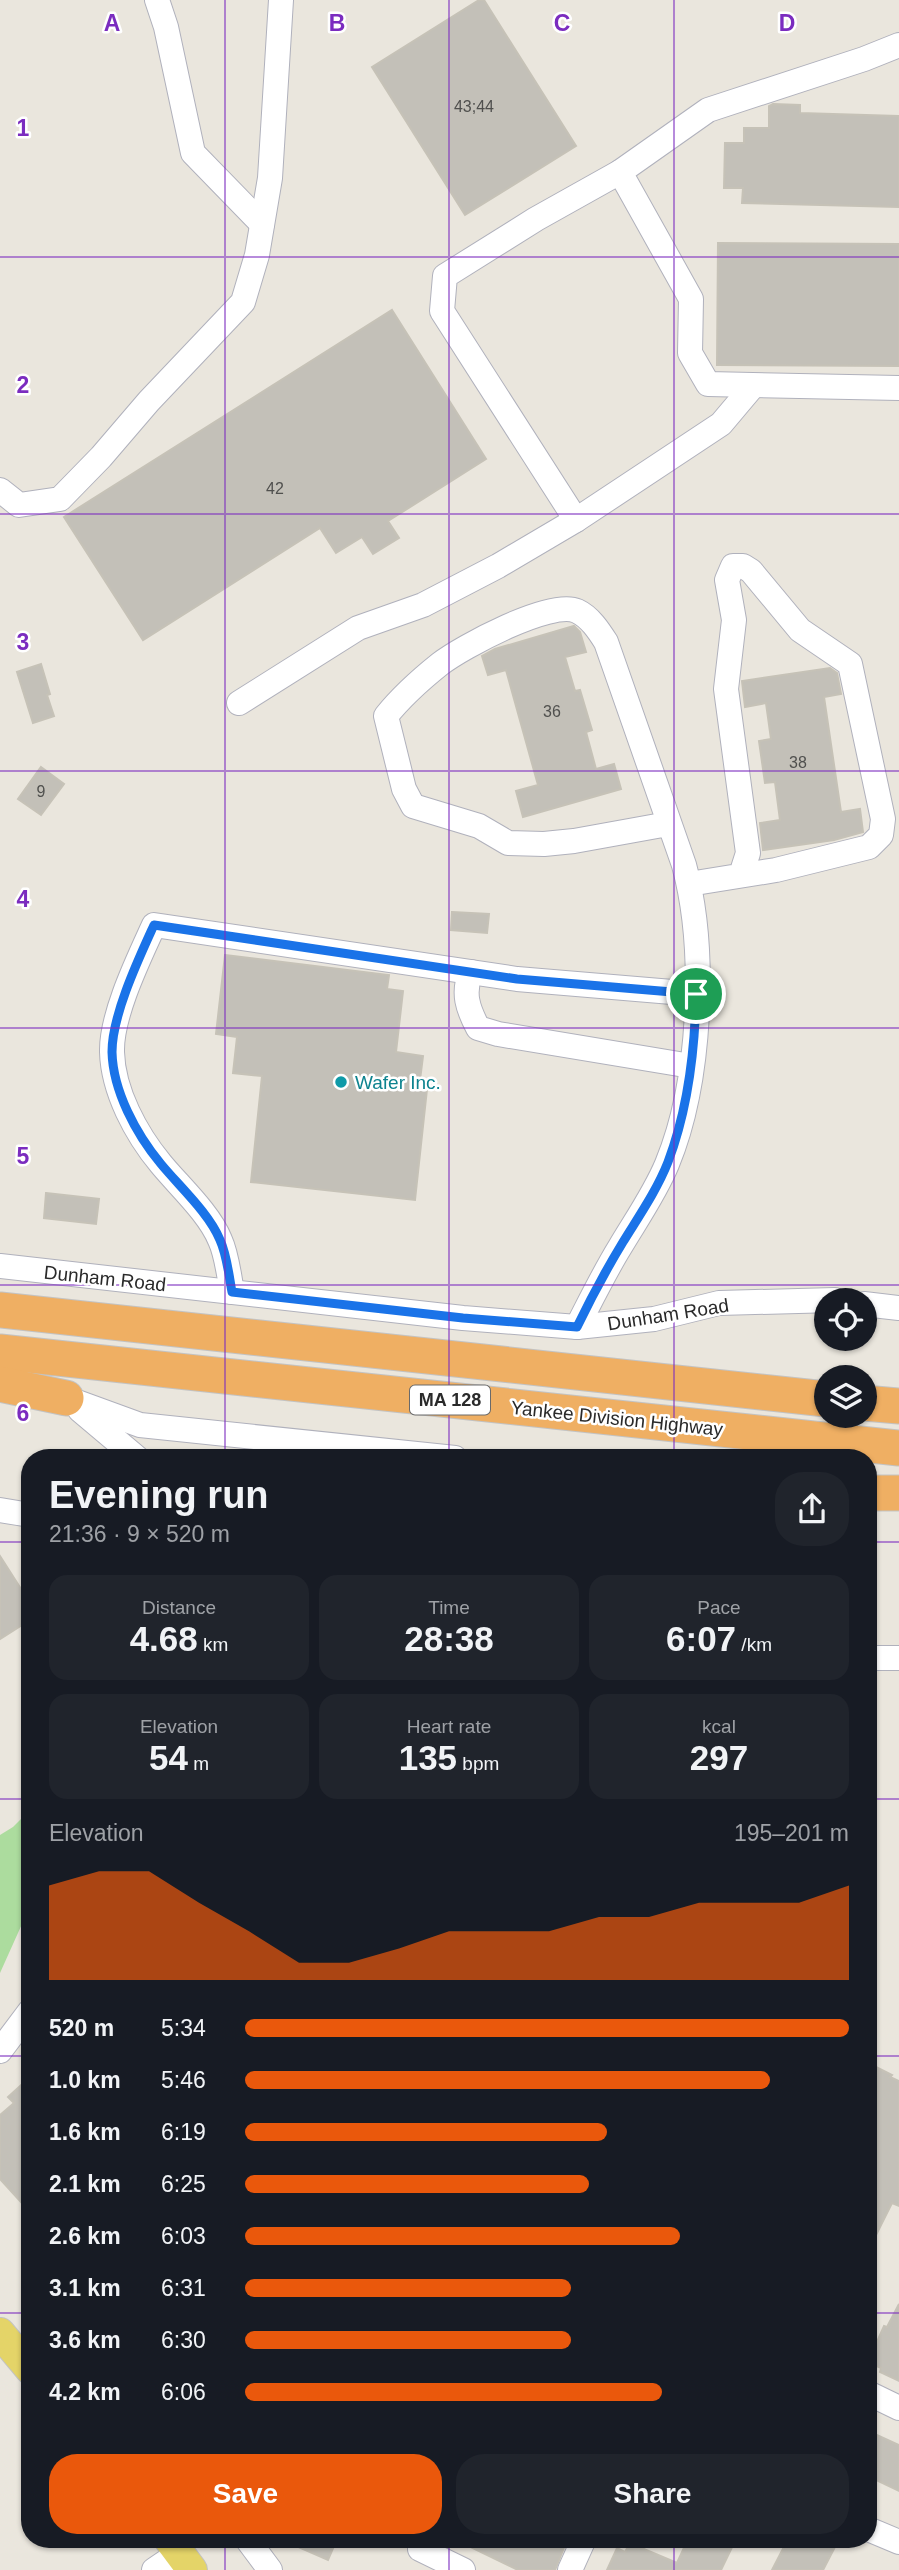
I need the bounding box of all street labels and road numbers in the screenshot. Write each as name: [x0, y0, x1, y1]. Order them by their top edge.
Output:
street label: Dunham Road: [43, 1262, 167, 1295]
street label: Dunham Road: [606, 1295, 730, 1334]
road number: MA 128: [410, 1386, 490, 1414]
street label: Yankee Division Highway: [510, 1397, 724, 1440]

